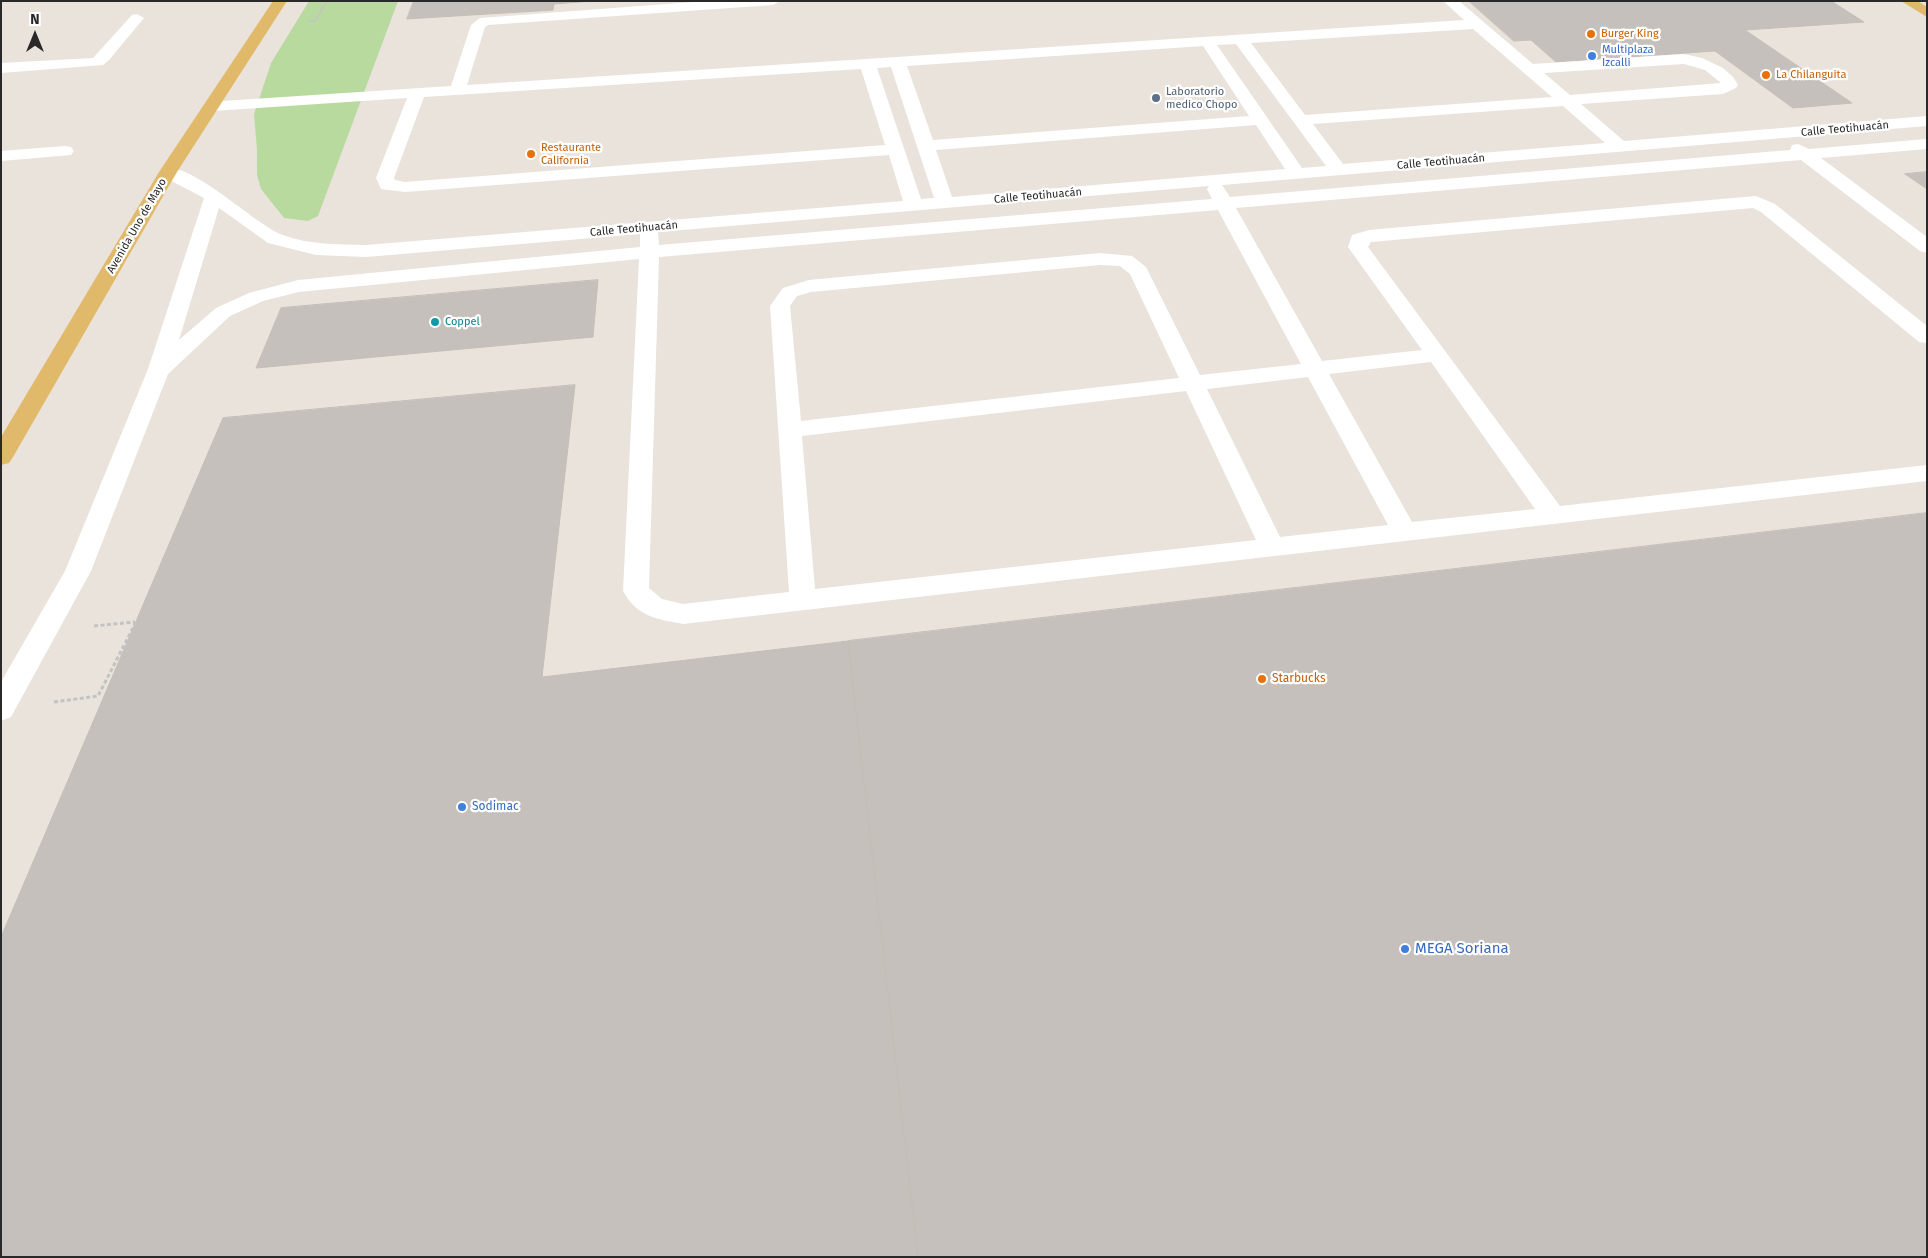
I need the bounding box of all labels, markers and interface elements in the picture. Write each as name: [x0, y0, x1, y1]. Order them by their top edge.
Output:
north arrow: [10, 10, 60, 60]
text: N: [30, 11, 40, 28]
place label: Burger King: [1601, 27, 1659, 41]
marker: Burger King: [1585, 28, 1597, 40]
place label: Multiplaza Izcalli: [1602, 43, 1654, 69]
marker: Multiplaza Izcalli: [1586, 50, 1598, 62]
place label: La Chilanguita: [1776, 68, 1846, 82]
marker: La Chilanguita: [1760, 69, 1772, 81]
place label: Laboratorio medico Chopo: [1166, 85, 1237, 111]
marker: Laboratorio medico Chopo: [1150, 92, 1162, 104]
street label: Calle Teotihuacán: [1800, 119, 1890, 139]
place label: Restaurante California: [541, 141, 601, 167]
marker: Restaurante California: [525, 148, 537, 160]
street label: Calle Teotihuacán: [1396, 152, 1486, 172]
street label: Avenida Uno de Mayo: [104, 176, 170, 276]
street label: Calle Teotihuacán: [993, 186, 1083, 206]
street label: Calle Teotihuacán: [589, 219, 679, 239]
place label: Coppel: [445, 315, 480, 329]
marker: Coppel: [429, 316, 441, 328]
place label: Starbucks: [1272, 672, 1325, 686]
marker: Starbucks: [1256, 673, 1268, 685]
place label: Sodimac: [472, 800, 519, 814]
marker: Sodimac: [456, 801, 468, 813]
place label: MEGA Soriana: [1415, 940, 1509, 958]
marker: MEGA Soriana: [1399, 943, 1411, 955]

